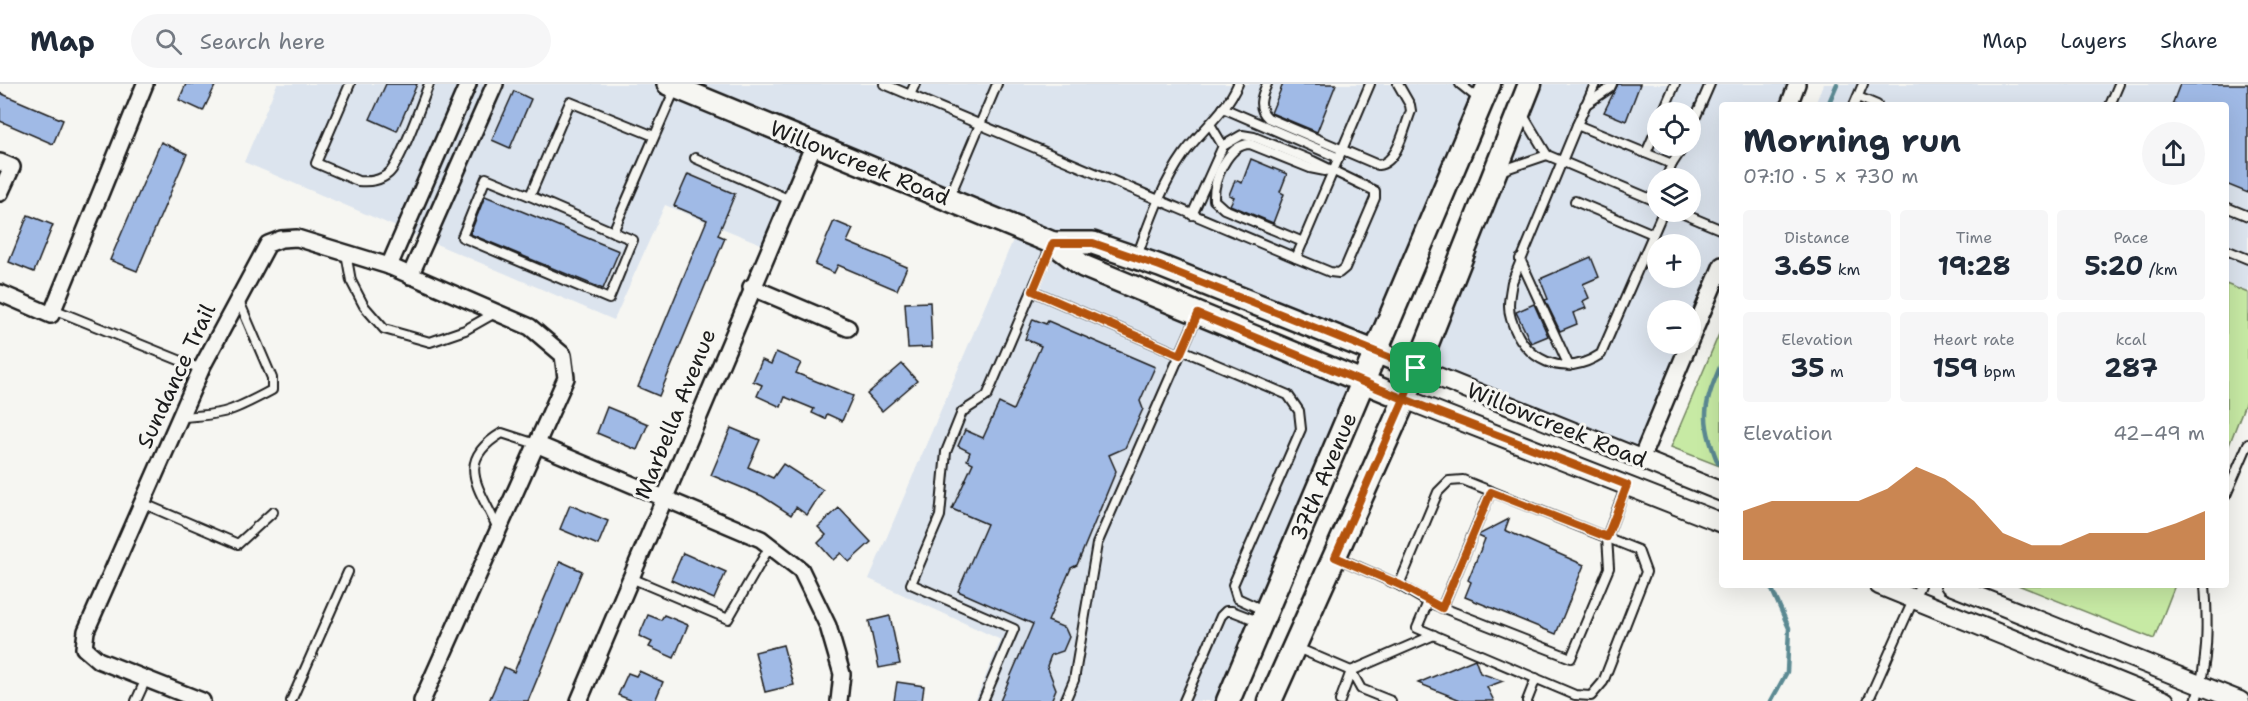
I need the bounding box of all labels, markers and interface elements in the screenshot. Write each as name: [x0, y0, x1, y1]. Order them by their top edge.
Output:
search box: [131, 14, 551, 68]
text: Map: [30, 22, 95, 60]
icon: search: [152, 25, 185, 58]
text: Search here: [200, 27, 325, 56]
text: Map: [1982, 27, 2027, 55]
text: Layers: [2060, 27, 2127, 55]
text: Share: [2160, 27, 2218, 55]
map controls: [1647, 102, 1701, 354]
button: locate: [1647, 102, 1701, 156]
street label: Willowcreek Road: [766, 114, 954, 212]
text: Morning run: [1743, 118, 1961, 163]
button: share: [2142, 122, 2205, 185]
text: 07:10 · 5 × 730 m: [1743, 163, 1919, 189]
button: layers: [1647, 168, 1701, 222]
text: Distance: [1784, 227, 1850, 248]
text: Time: [1956, 227, 1992, 248]
text: Pace: [2113, 227, 2149, 248]
button: +: [1647, 234, 1701, 288]
text: 3.65: [1774, 248, 1832, 283]
text: 19:28: [1937, 248, 2011, 283]
text: 5:20: [2084, 248, 2144, 283]
text: km: [1832, 259, 1860, 280]
text: /km: [2144, 259, 2178, 280]
street label: Sundance Trail: [130, 299, 222, 453]
button: −: [1647, 300, 1701, 354]
street label: Marbella Avenue: [628, 325, 722, 503]
text: Elevation: [1781, 329, 1853, 350]
text: Heart rate: [1933, 329, 2015, 350]
text: kcal: [2115, 329, 2147, 350]
pin: [1390, 342, 1441, 393]
text: 35: [1790, 350, 1825, 385]
text: 159: [1932, 350, 1978, 385]
text: 287: [2104, 350, 2158, 385]
icon: arrive: [1399, 351, 1432, 384]
text: m: [1825, 361, 1844, 382]
text: bpm: [1978, 361, 2016, 382]
street label: Willowcreek Road: [1463, 376, 1651, 474]
street label: 37th Avenue: [1283, 408, 1363, 545]
text: Elevation: [1743, 420, 1833, 446]
text: 42–49 m: [2113, 420, 2205, 446]

